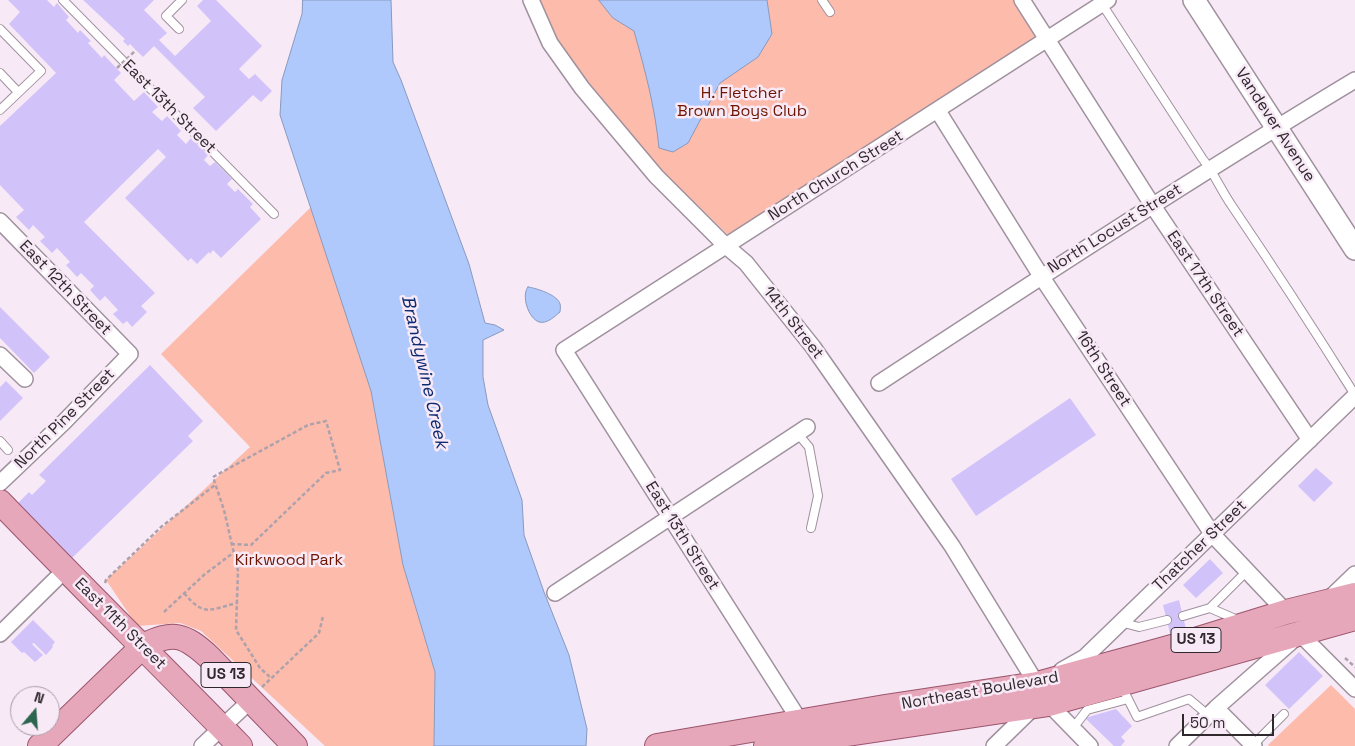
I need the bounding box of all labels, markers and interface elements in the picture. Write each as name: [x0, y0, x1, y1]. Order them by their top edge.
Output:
street label: East 13th Street: [118, 56, 220, 158]
street label: Vandever Avenue: [1231, 64, 1319, 186]
park label: H. Fletcher Brown Boys Club: [677, 84, 807, 122]
street label: North Church Street: [765, 127, 907, 225]
street label: North Locust Street: [1044, 180, 1186, 278]
street label: East 17th Street: [1162, 227, 1248, 341]
street label: East 12th Street: [15, 237, 115, 339]
street label: 14th Street: [759, 283, 827, 363]
water label: Brandywine Creek: [396, 293, 452, 451]
street label: 16th Street: [1071, 327, 1135, 411]
street label: North Pine Street: [11, 365, 119, 473]
street label: East 13th Street: [641, 478, 723, 594]
street label: Thatcher Street: [1149, 496, 1251, 596]
park label: Kirkwood Park: [235, 551, 343, 571]
street label: East 11th Street: [70, 574, 170, 674]
road number: US 13: [1171, 628, 1221, 652]
road number: US 13: [201, 662, 251, 688]
street label: Northeast Boulevard: [900, 668, 1060, 714]
north arrow: [10, 686, 60, 736]
text: N: [32, 688, 47, 708]
scale bar: [1185, 704, 1278, 736]
text: 50 m: [1190, 713, 1225, 732]

